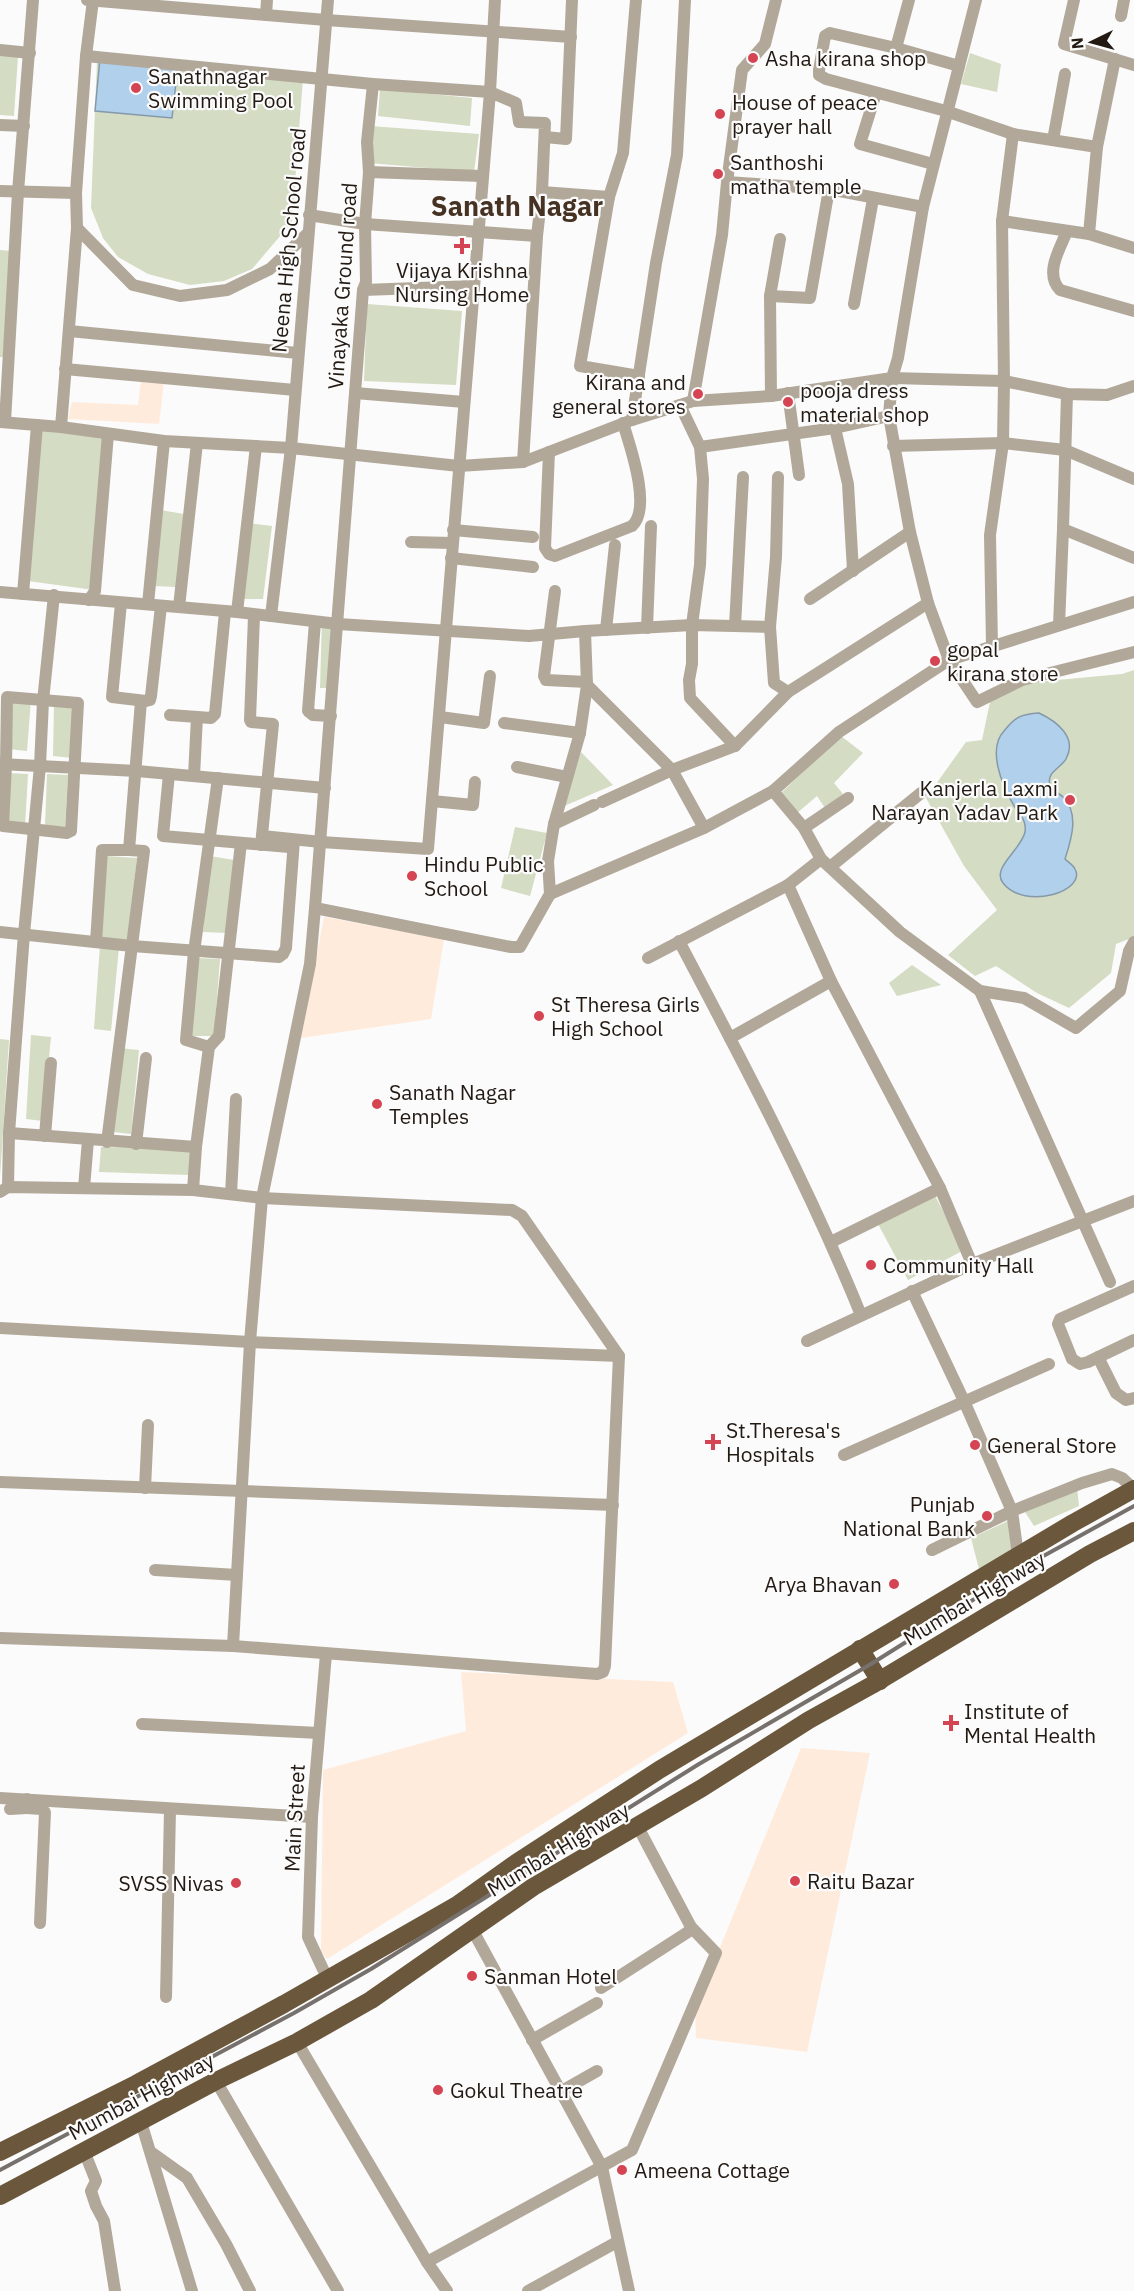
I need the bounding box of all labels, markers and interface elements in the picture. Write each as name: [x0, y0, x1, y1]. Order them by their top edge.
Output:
north arrow: [1062, 12, 1122, 72]
text: N: [1067, 37, 1088, 50]
place label: Asha kirana shop: [765, 44, 926, 72]
marker: Asha kirana shop: [746, 51, 760, 65]
place label: Sanathnagar Swimming Pool: [148, 62, 293, 114]
marker: Sanathnagar Swimming Pool: [129, 81, 143, 95]
place label: House of peace prayer hall: [732, 88, 878, 140]
marker: House of peace prayer hall: [713, 107, 727, 121]
street label: Neena High School road: [264, 126, 312, 354]
place label: Santhoshi matha temple: [730, 148, 862, 200]
marker: Santhoshi matha temple: [711, 167, 725, 181]
street label: Vinayaka Ground road: [321, 182, 363, 390]
district label: Sanath Nagar: [431, 188, 603, 223]
marker: Vijaya Krishna Nursing Home: [453, 237, 471, 255]
place label: Vijaya Krishna Nursing Home: [395, 256, 529, 308]
place label: Kirana and general stores: [552, 368, 686, 420]
place label: pooja dress material shop: [800, 376, 929, 428]
marker: Kirana and general stores: [691, 387, 705, 401]
marker: pooja dress material shop: [781, 395, 795, 409]
place label: gopal kirana store: [947, 635, 1059, 687]
marker: gopal kirana store: [928, 654, 942, 668]
place label: Kanjerla Laxmi Narayan Yadav Park: [871, 774, 1058, 826]
marker: Kanjerla Laxmi Narayan Yadav Park: [1063, 793, 1077, 807]
place label: Hindu Public School: [424, 850, 543, 902]
marker: Hindu Public School: [405, 869, 419, 883]
place label: St Theresa Girls High School: [551, 990, 700, 1042]
marker: St Theresa Girls High School: [532, 1009, 546, 1023]
place label: Sanath Nagar Temples: [389, 1078, 516, 1130]
marker: Sanath Nagar Temples: [370, 1097, 384, 1111]
place label: Community Hall: [883, 1251, 1034, 1279]
marker: Community Hall: [864, 1258, 878, 1272]
place label: St.Theresa's Hospitals: [726, 1416, 841, 1468]
place label: General Store: [987, 1431, 1116, 1459]
marker: St.Theresa's Hospitals: [704, 1433, 722, 1451]
marker: General Store: [968, 1438, 982, 1452]
place label: Punjab National Bank: [843, 1490, 975, 1542]
marker: Punjab National Bank: [980, 1509, 994, 1523]
street label: Mumbai Highway: [898, 1544, 1051, 1652]
place label: Arya Bhavan: [764, 1570, 882, 1598]
marker: Arya Bhavan: [887, 1577, 901, 1591]
place label: Institute of Mental Health: [964, 1697, 1096, 1749]
marker: Institute of Mental Health: [942, 1714, 960, 1732]
street label: Main Street: [277, 1763, 311, 1873]
street label: Mumbai Highway: [482, 1795, 635, 1903]
place label: Raitu Bazar: [807, 1867, 915, 1895]
place label: SVSS Nivas: [118, 1869, 224, 1897]
marker: Raitu Bazar: [788, 1874, 802, 1888]
marker: SVSS Nivas: [229, 1876, 243, 1890]
place label: Sanman Hotel: [484, 1962, 617, 1990]
marker: Sanman Hotel: [465, 1969, 479, 1983]
street label: Mumbai Highway: [63, 2045, 219, 2146]
place label: Gokul Theatre: [450, 2076, 583, 2104]
marker: Gokul Theatre: [431, 2083, 445, 2097]
place label: Ameena Cottage: [634, 2156, 790, 2184]
marker: Ameena Cottage: [615, 2163, 629, 2177]

